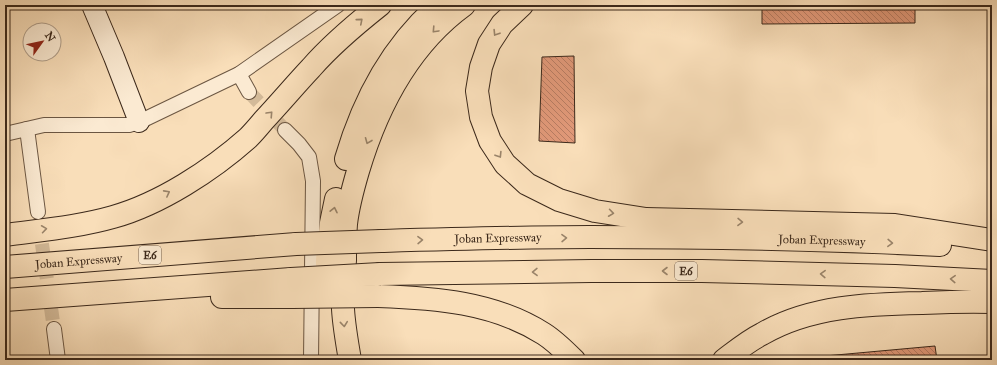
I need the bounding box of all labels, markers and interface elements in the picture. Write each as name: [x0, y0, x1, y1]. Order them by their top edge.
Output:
one-way arrow: [355, 18, 363, 26]
north arrow: [22, 22, 62, 62]
one-way arrow: [432, 25, 439, 33]
text: N: [42, 29, 58, 45]
one-way arrow: [493, 29, 501, 36]
one-way arrow: [265, 112, 272, 119]
one-way arrow: [365, 136, 373, 144]
one-way arrow: [494, 151, 502, 158]
one-way arrow: [163, 191, 171, 198]
one-way arrow: [329, 207, 337, 213]
one-way arrow: [608, 208, 614, 217]
one-way arrow: [737, 218, 743, 226]
one-way arrow: [41, 225, 47, 234]
street label: Joban Expressway: [452, 230, 542, 247]
street label: Joban Expressway: [776, 232, 866, 249]
one-way arrow: [561, 233, 567, 242]
one-way arrow: [417, 236, 423, 244]
one-way arrow: [887, 238, 893, 247]
road number: E6: [139, 246, 161, 264]
street label: Joban Expressway: [33, 251, 123, 273]
road number: E6: [675, 262, 697, 280]
one-way arrow: [662, 267, 668, 275]
one-way arrow: [532, 268, 538, 276]
one-way arrow: [820, 270, 826, 278]
one-way arrow: [950, 274, 956, 283]
one-way arrow: [340, 321, 349, 327]

